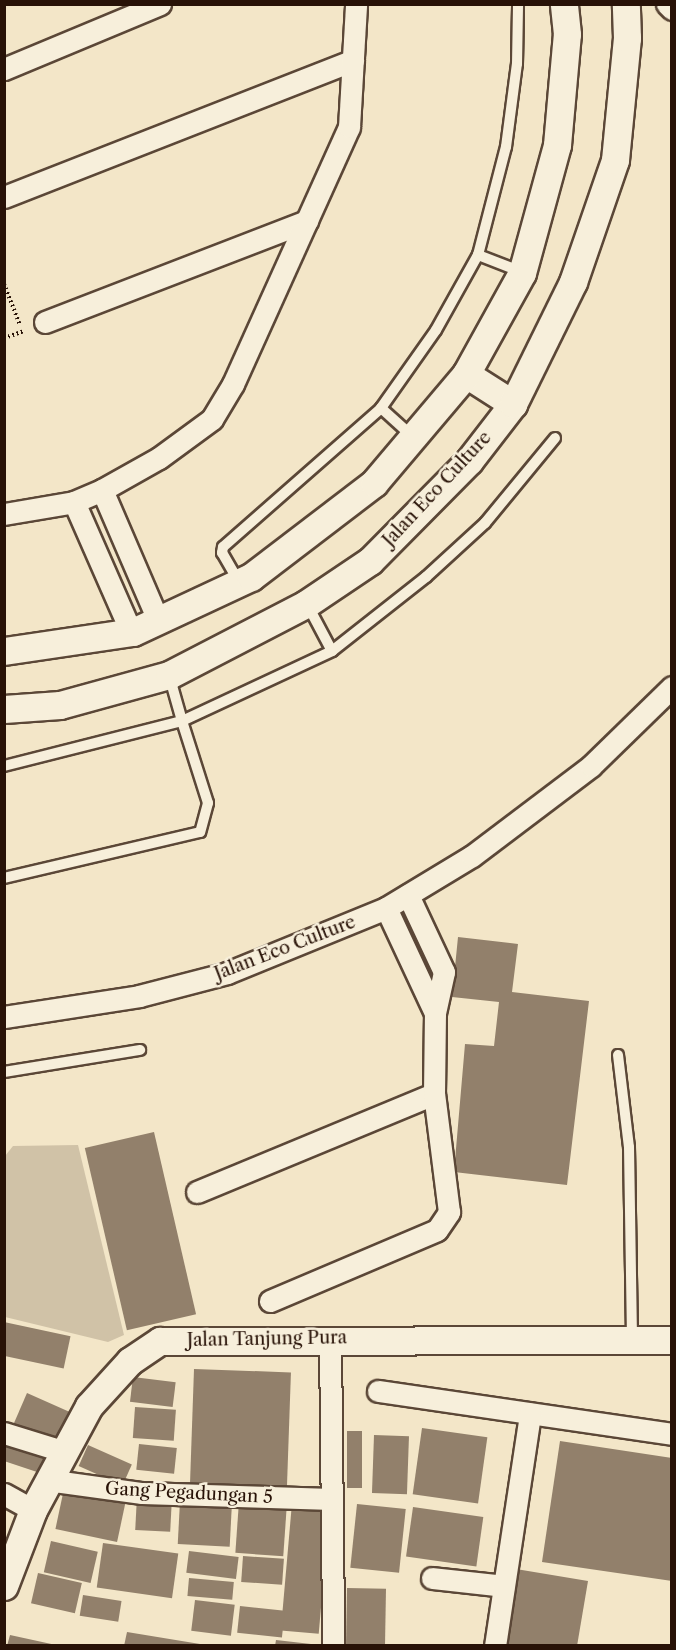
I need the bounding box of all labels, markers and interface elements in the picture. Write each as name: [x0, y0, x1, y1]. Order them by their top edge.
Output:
street label: Jalan Eco Culture: [378, 427, 496, 551]
street label: Jalan Eco Culture: [211, 911, 359, 985]
street label: Jalan Tanjung Pura: [186, 1327, 348, 1351]
street label: Gang Pegadungan 5: [105, 1478, 273, 1508]

